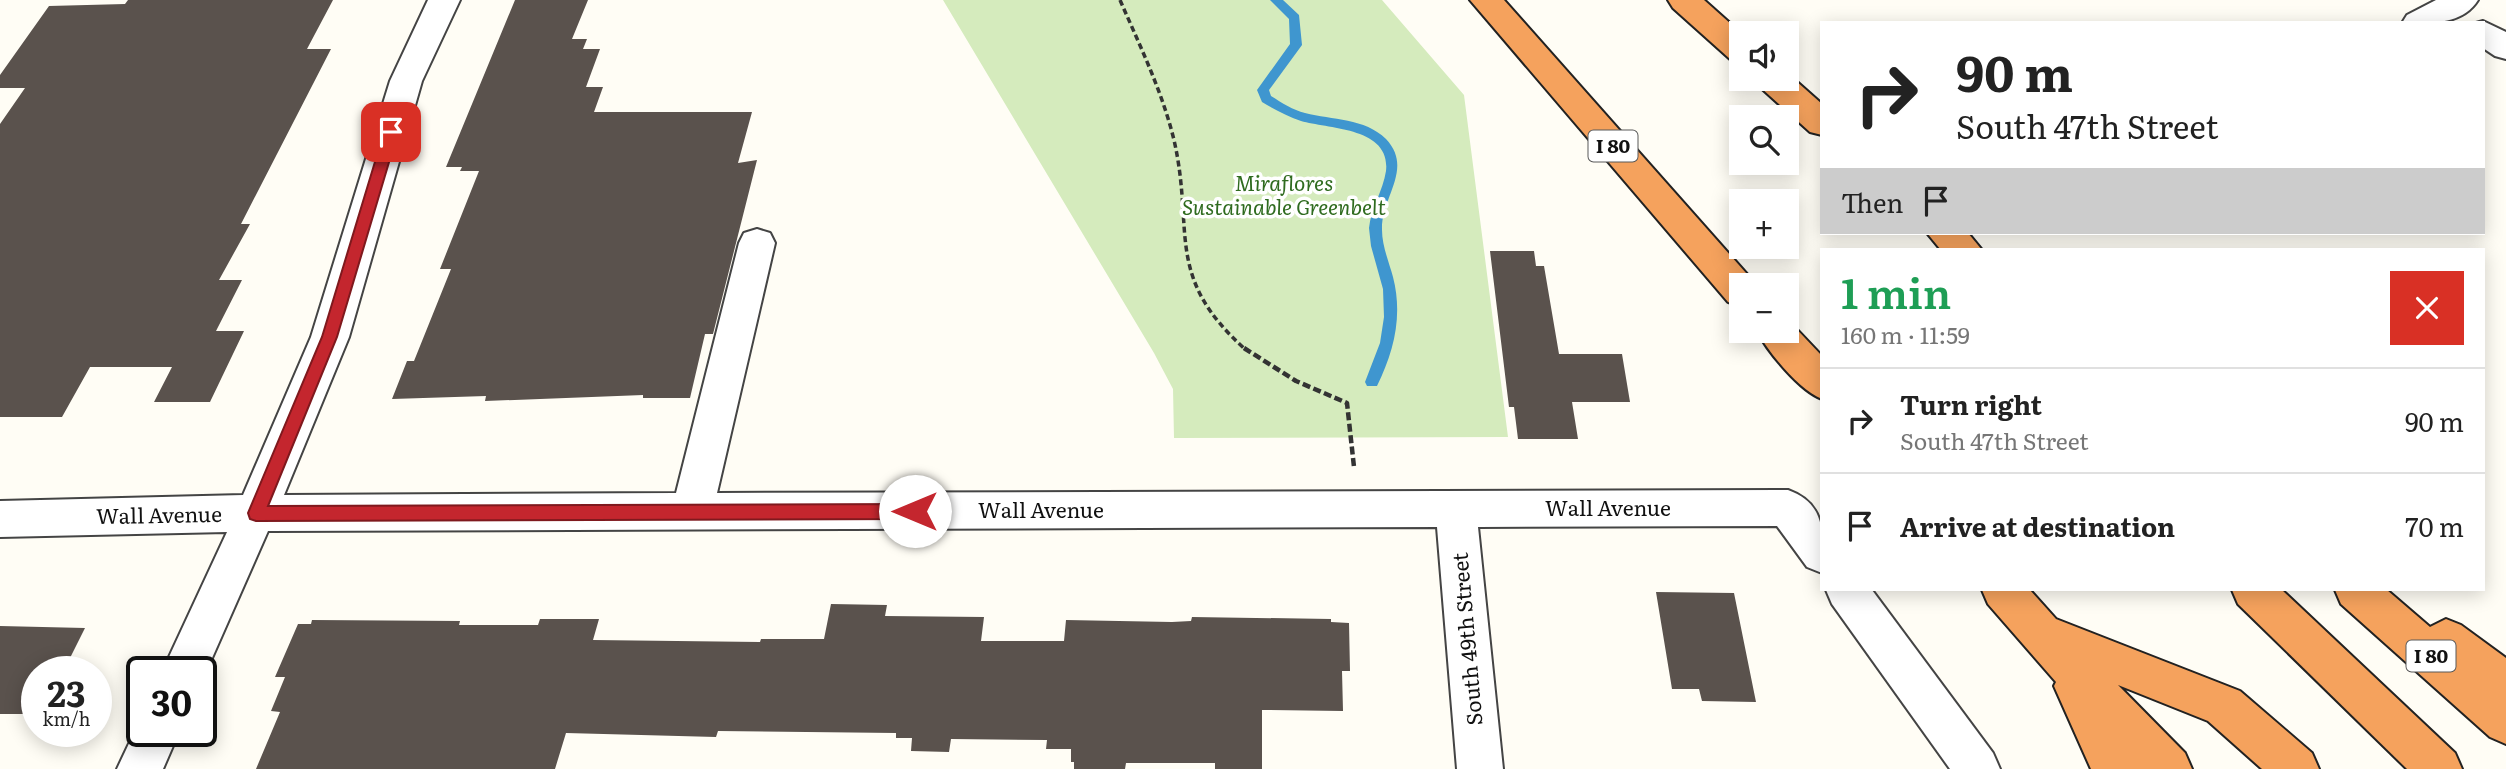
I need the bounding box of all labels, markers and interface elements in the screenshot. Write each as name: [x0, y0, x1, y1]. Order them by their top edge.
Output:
map controls: [1729, 21, 1799, 343]
button: sound: [1729, 21, 1799, 91]
text: 90 m: [1956, 34, 2073, 107]
icon: right: [1841, 49, 1932, 140]
text: South 47th Street: [1956, 101, 2218, 149]
pin: [361, 102, 421, 162]
button: search: [1729, 105, 1799, 175]
icon: arrive: [372, 113, 410, 151]
road number: I 80: [1588, 130, 1638, 162]
park label: Miraflores Sustainable Greenbelt: [1182, 166, 1386, 221]
text: Then: [1841, 182, 1903, 221]
icon: arrive: [1917, 182, 1955, 220]
button: +: [1729, 189, 1799, 259]
text: 1 min: [1841, 260, 1951, 322]
button: close: [2390, 271, 2464, 345]
button: −: [1729, 273, 1799, 343]
text: 160 m · 11:59: [1841, 317, 1970, 351]
text: Turn right: [1900, 384, 2042, 423]
text: 90 m: [2405, 401, 2464, 440]
icon: right: [1841, 402, 1879, 440]
text: South 47th Street: [1900, 423, 2089, 457]
position arrow: [878, 474, 952, 548]
street label: Wall Avenue: [1545, 491, 1671, 522]
street label: Wall Avenue: [978, 493, 1104, 524]
street label: Wall Avenue: [96, 497, 222, 530]
text: Arrive at destination: [1900, 506, 2175, 545]
text: 70 m: [2405, 506, 2464, 545]
icon: arrive: [1841, 507, 1879, 545]
street label: South 49th Street: [1442, 551, 1489, 727]
road number: I 80: [2406, 640, 2456, 671]
speed limit sign: 30: [126, 656, 217, 747]
text: 23: [47, 666, 86, 718]
text: km/h: [43, 705, 90, 732]

